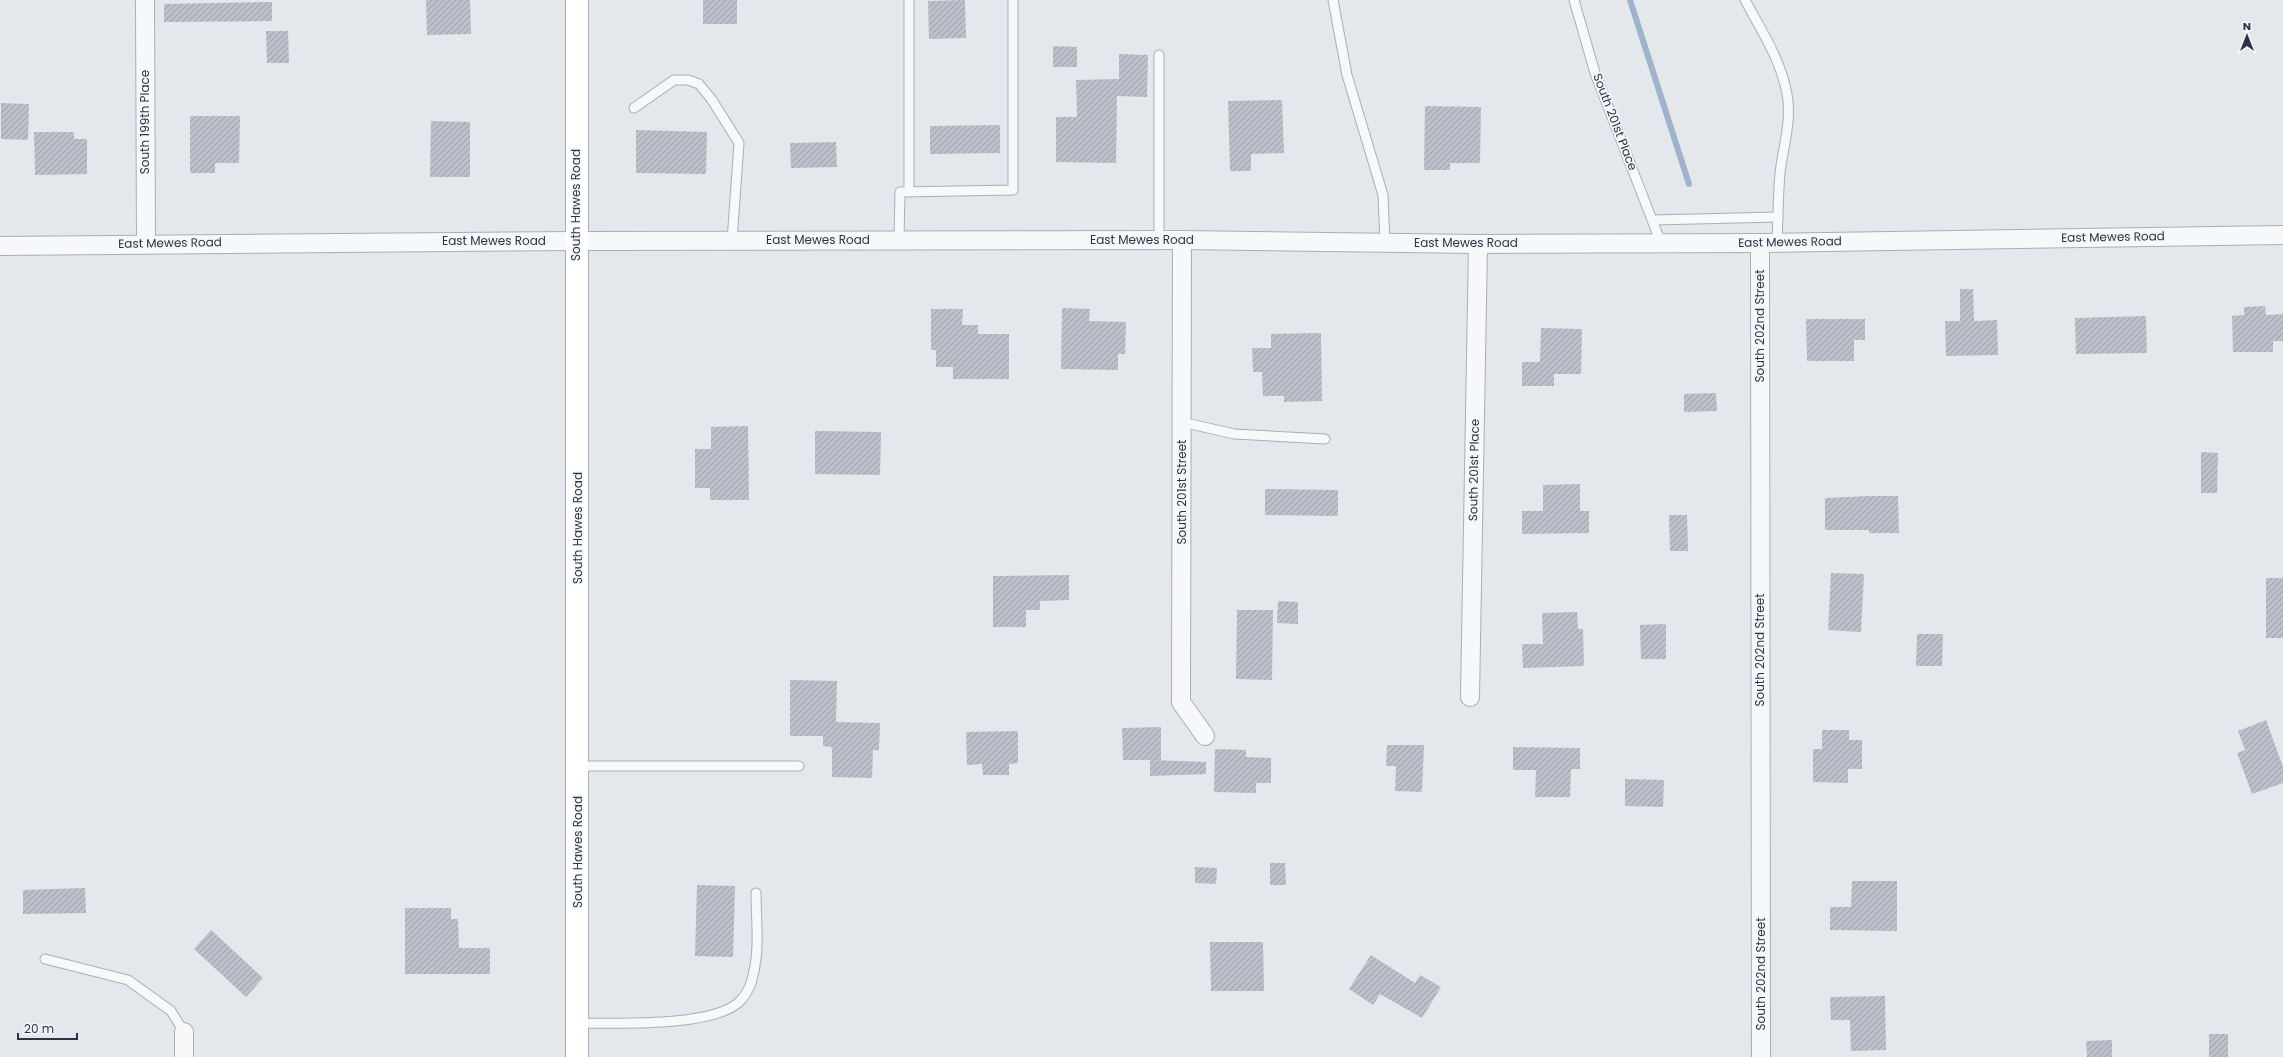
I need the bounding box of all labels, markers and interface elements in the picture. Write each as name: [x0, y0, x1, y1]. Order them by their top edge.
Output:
north arrow: [2227, 16, 2267, 56]
text: N: [2243, 18, 2251, 34]
street label: South 199th Place: [136, 70, 153, 174]
street label: South 201st Place: [1589, 71, 1642, 173]
street label: South Hawes Road: [567, 149, 584, 261]
street label: East Mewes Road: [2061, 227, 2165, 246]
street label: East Mewes Road: [766, 231, 870, 248]
street label: East Mewes Road: [1090, 231, 1194, 248]
street label: East Mewes Road: [442, 232, 546, 249]
street label: East Mewes Road: [1738, 232, 1842, 251]
street label: East Mewes Road: [118, 233, 222, 252]
street label: East Mewes Road: [1414, 234, 1518, 251]
street label: South 202nd Street: [1751, 269, 1768, 383]
street label: South 201st Place: [1464, 419, 1483, 521]
street label: South 201st Street: [1173, 440, 1190, 544]
street label: South Hawes Road: [569, 472, 586, 584]
street label: South 202nd Street: [1751, 593, 1768, 707]
street label: South Hawes Road: [569, 796, 586, 908]
street label: South 202nd Street: [1752, 917, 1769, 1031]
scale bar: [18, 1015, 77, 1041]
text: 20 m: [24, 1020, 54, 1037]

